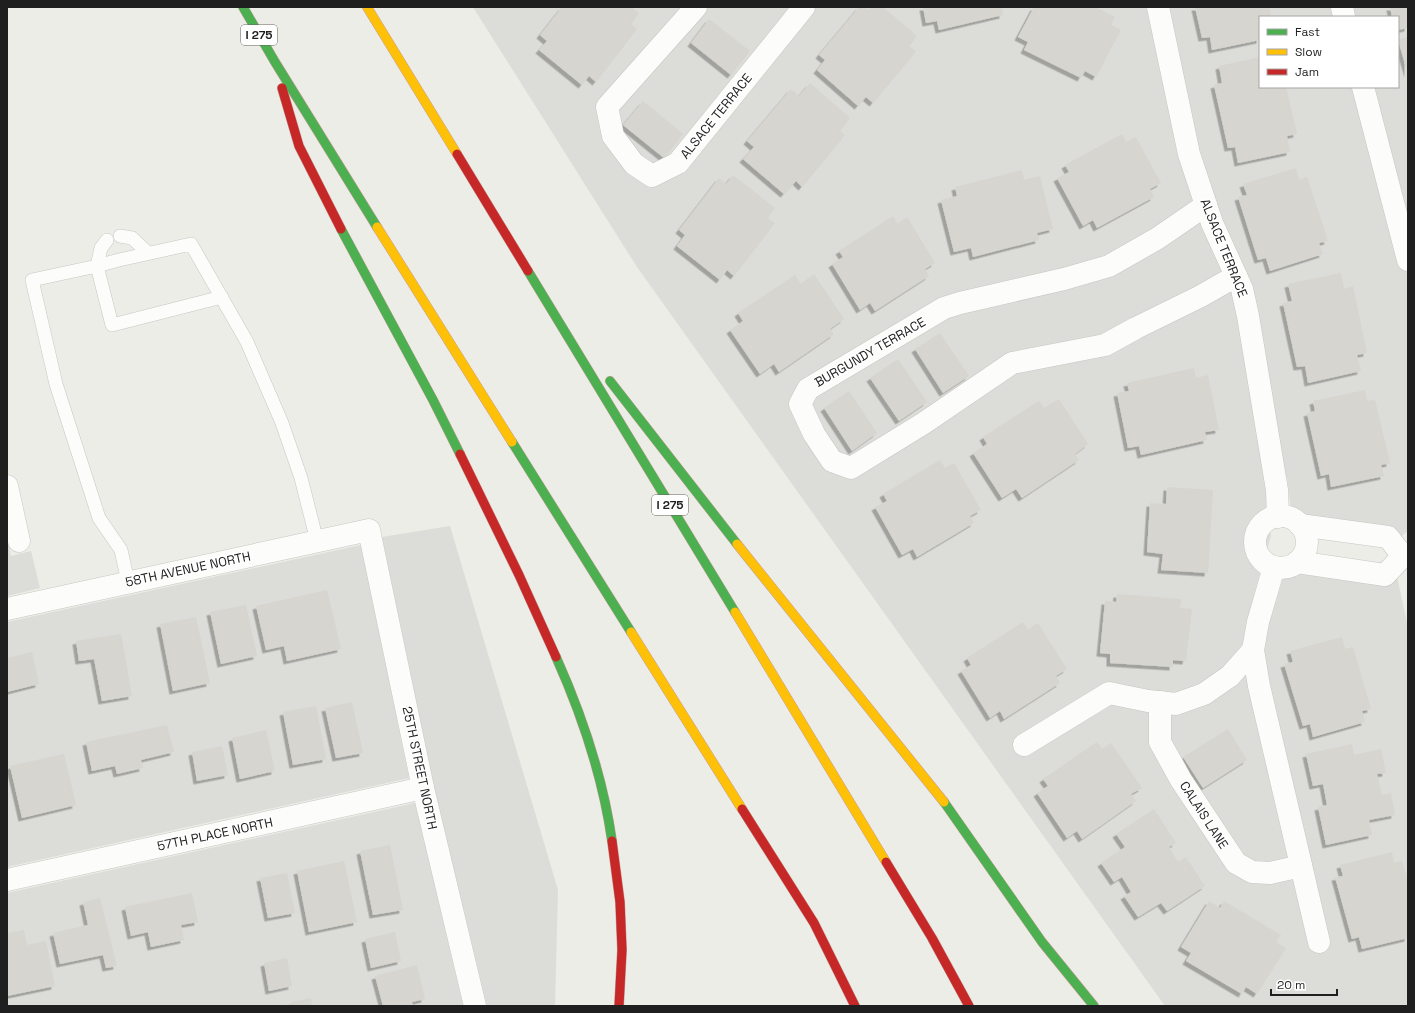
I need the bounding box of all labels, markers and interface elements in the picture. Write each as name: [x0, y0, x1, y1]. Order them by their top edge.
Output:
legend: [1259, 16, 1399, 88]
text: Fast: [1295, 24, 1320, 40]
road number: I 275: [241, 25, 277, 45]
text: Slow: [1295, 44, 1322, 60]
text: Jam: [1295, 64, 1319, 80]
street label: ALSACE TERRACE: [676, 70, 756, 162]
street label: ALSACE TERRACE: [1196, 196, 1252, 300]
street label: BURGUNDY TERRACE: [811, 313, 929, 391]
road number: I 275: [652, 495, 688, 515]
street label: 58TH AVENUE NORTH: [124, 547, 252, 591]
street label: 25TH STREET NORTH: [399, 705, 441, 831]
street label: CALAIS LANE: [1176, 778, 1232, 852]
street label: 57TH PLACE NORTH: [156, 813, 274, 855]
scale bar: [1271, 971, 1337, 997]
text: 20 m: [1277, 977, 1305, 993]

